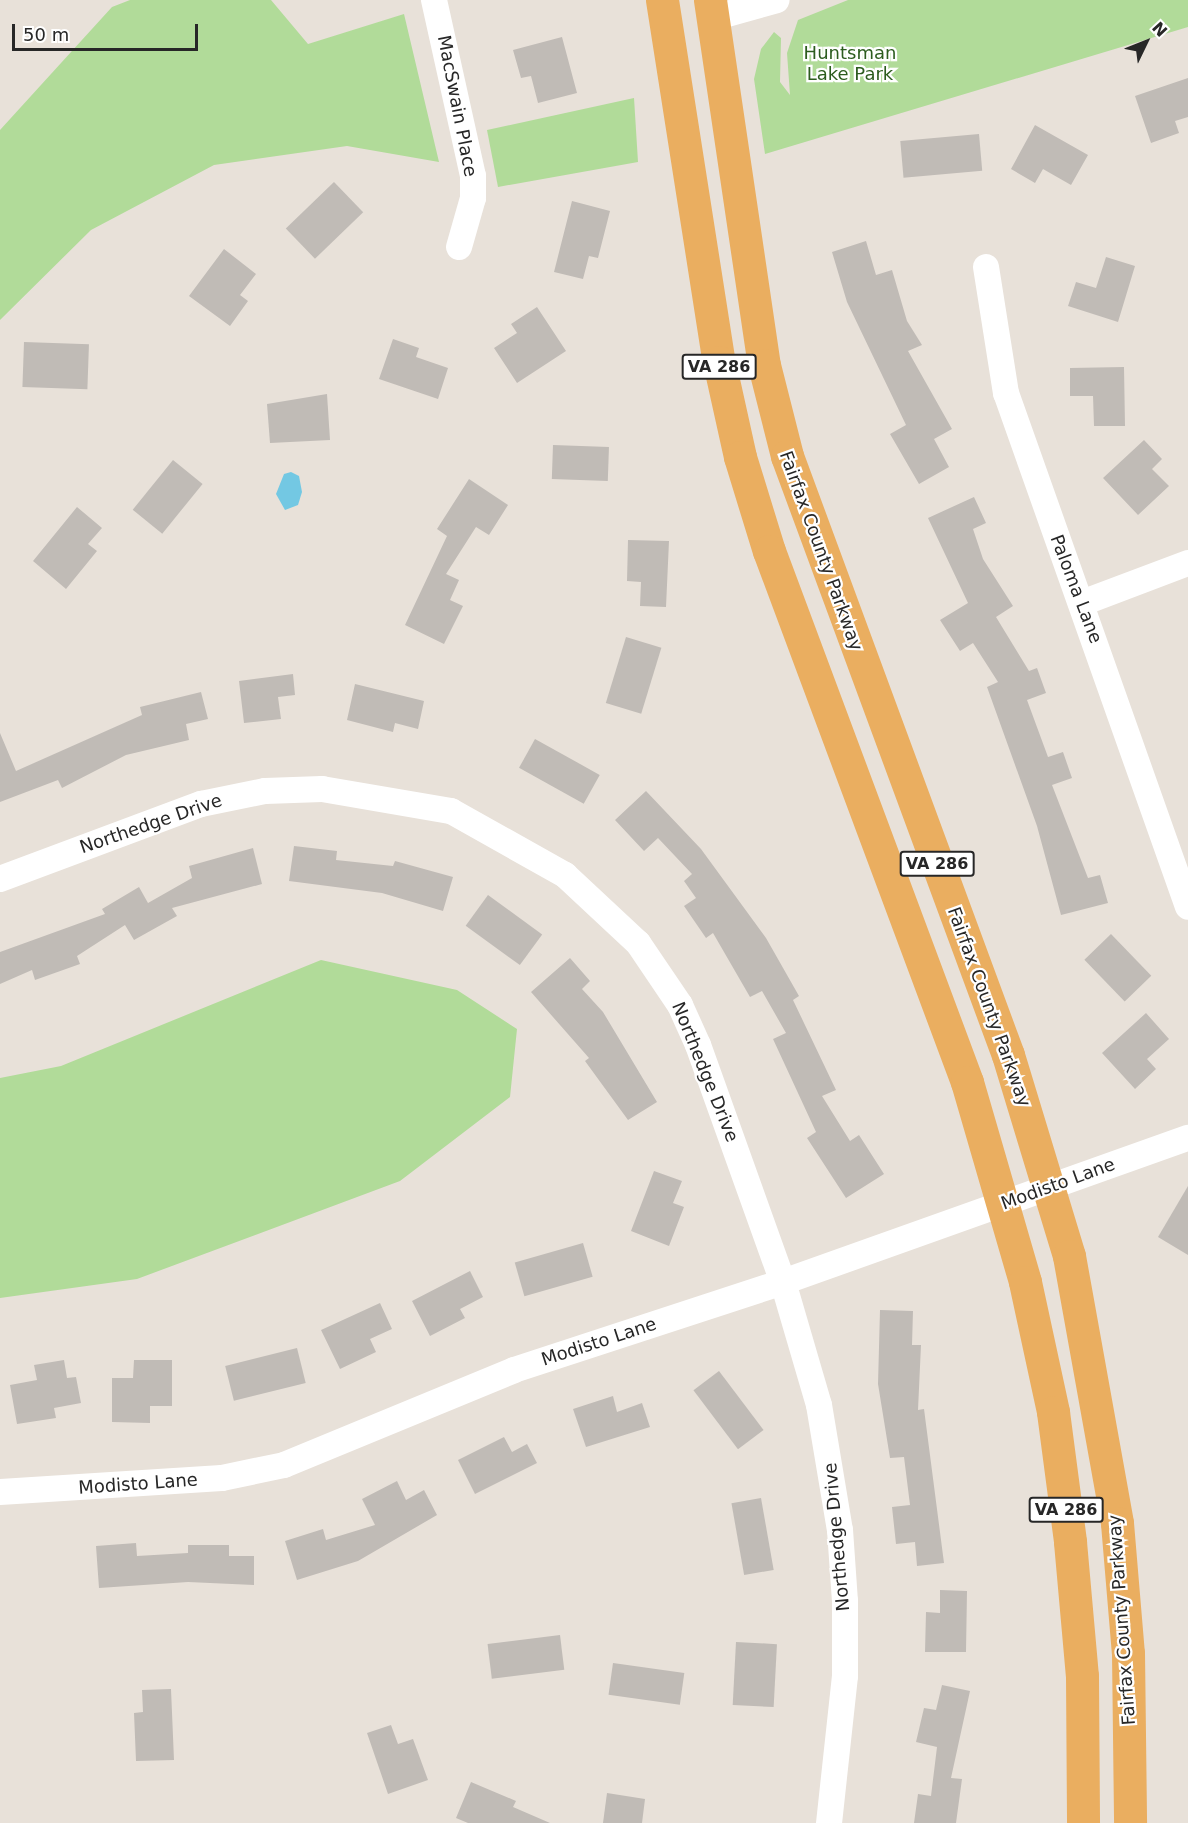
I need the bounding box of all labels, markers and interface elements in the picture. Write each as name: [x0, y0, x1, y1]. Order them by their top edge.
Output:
scale bar: [15, 12, 201, 50]
north arrow: [1116, 12, 1176, 72]
text: N: [1148, 18, 1171, 41]
text: 50 m: [23, 24, 69, 45]
street label: MacSwain Place: [433, 33, 481, 179]
park label: Huntsman Lake Park: [804, 43, 896, 86]
road number: VA 286: [682, 354, 756, 380]
street label: Fairfax County Parkway: [775, 448, 867, 654]
street label: Paloma Lane: [1045, 531, 1107, 647]
street label: Northedge Drive: [77, 790, 225, 858]
road number: VA 286: [900, 851, 974, 877]
street label: Fairfax County Parkway: [943, 904, 1035, 1110]
street label: Northedge Drive: [667, 999, 743, 1145]
street label: Modisto Lane: [998, 1153, 1118, 1215]
street label: Modisto Lane: [539, 1313, 659, 1371]
street label: Northedge Drive: [820, 1462, 854, 1612]
street label: Modisto Lane: [78, 1469, 198, 1499]
road number: VA 286: [1028, 1497, 1104, 1523]
street label: Fairfax County Parkway: [1104, 1514, 1140, 1726]

